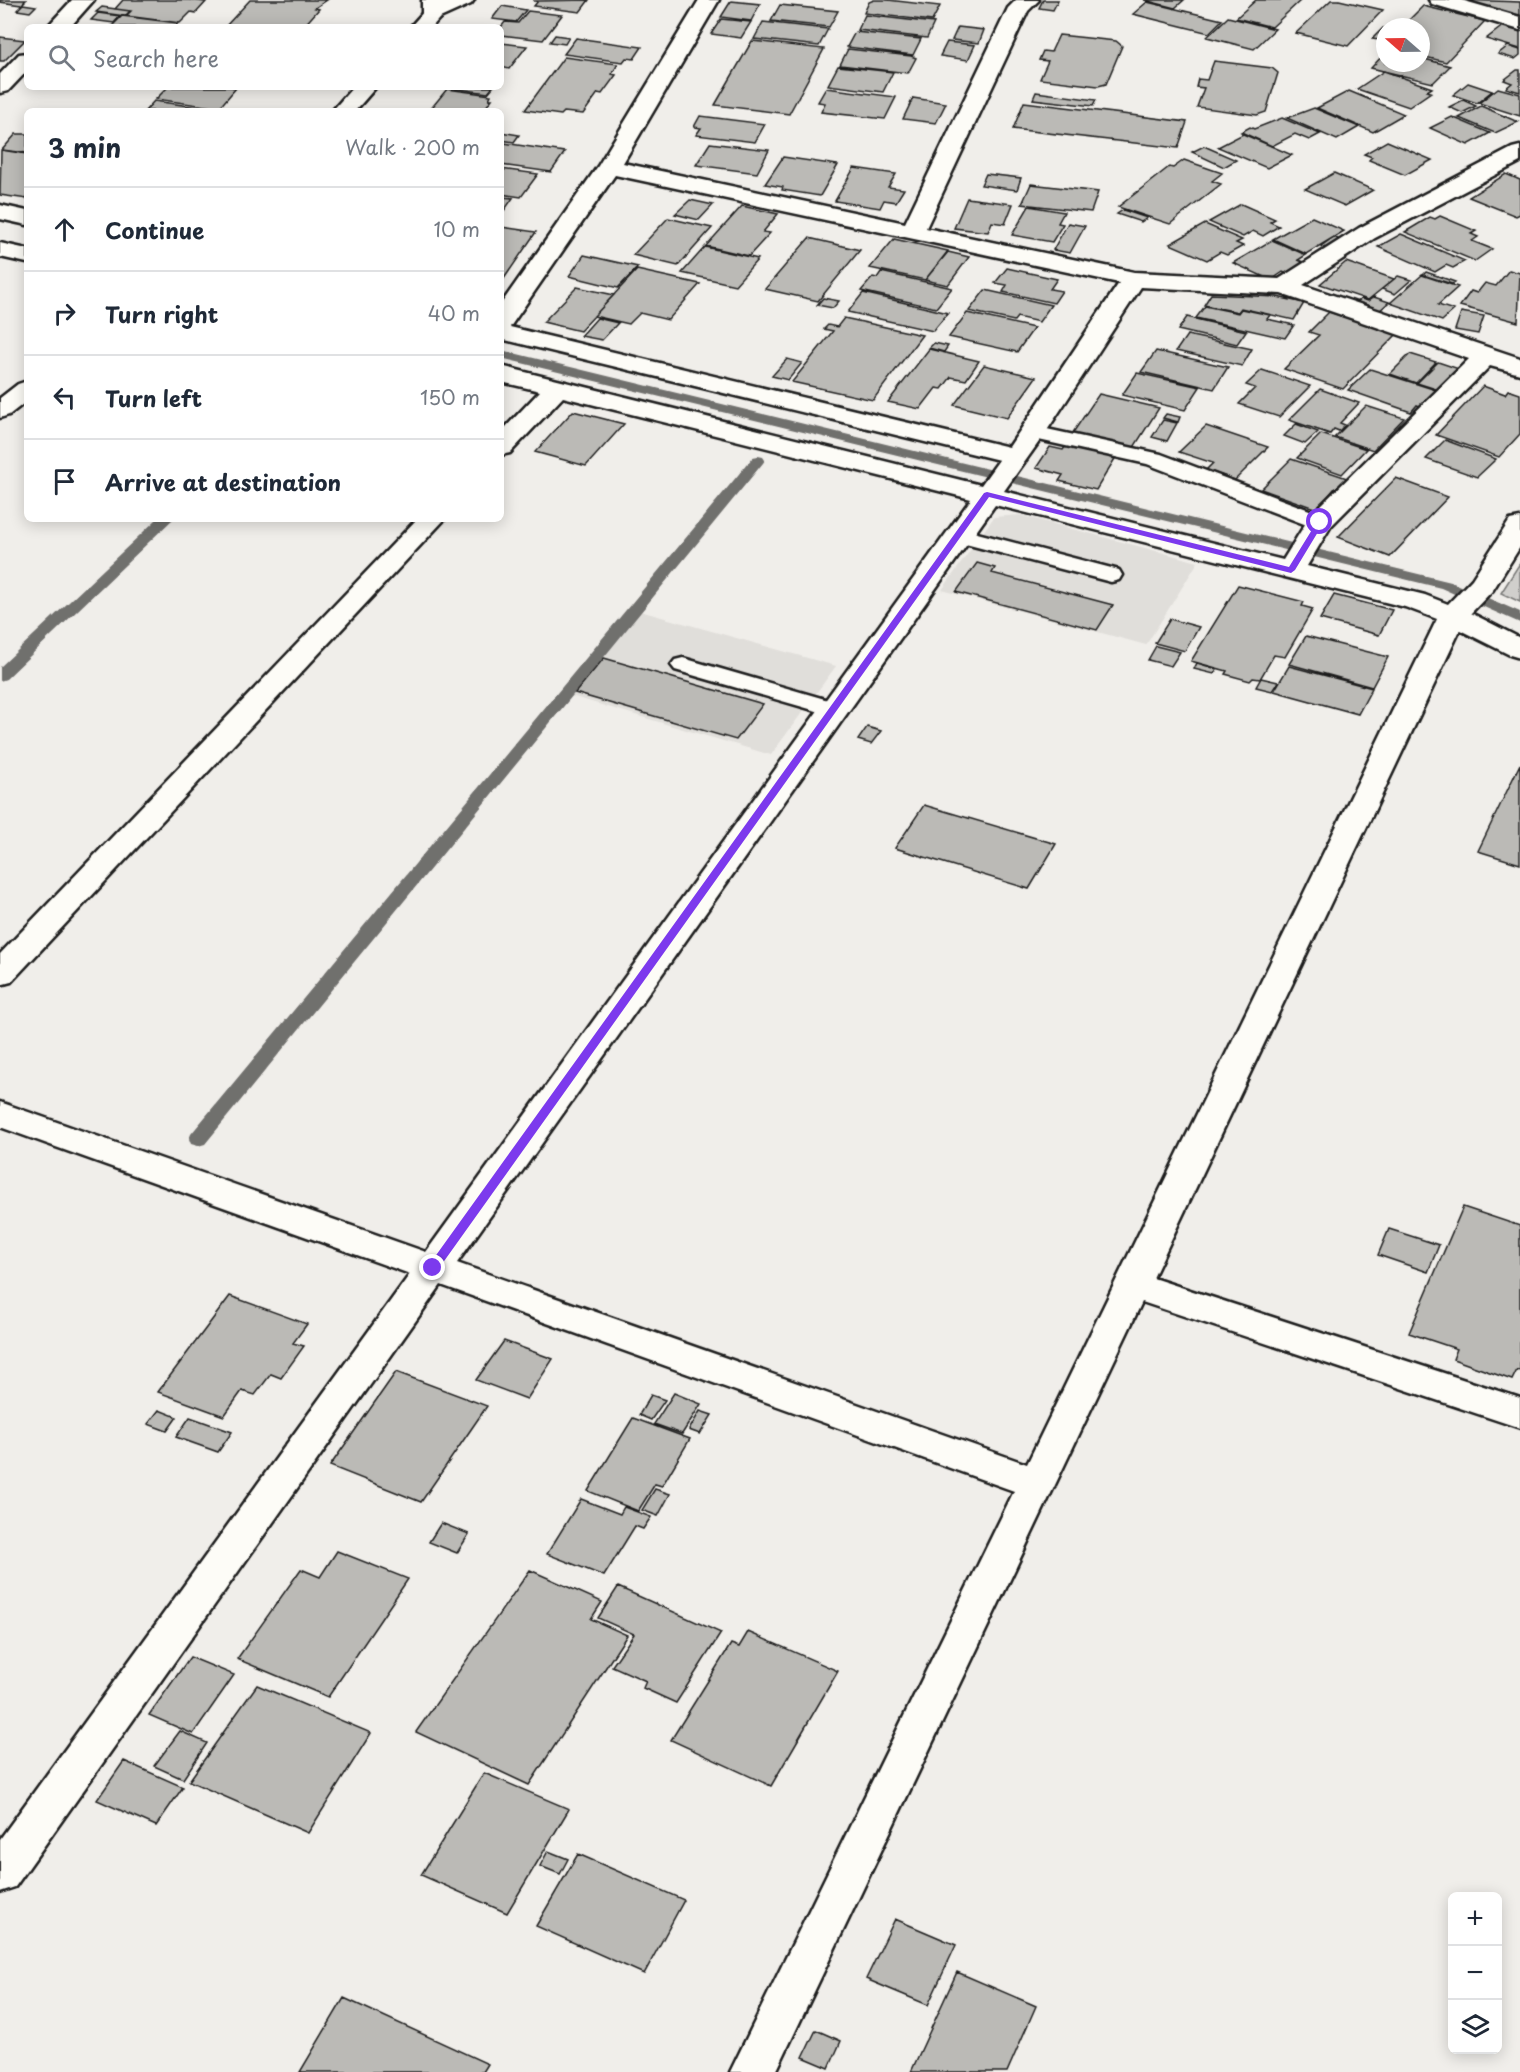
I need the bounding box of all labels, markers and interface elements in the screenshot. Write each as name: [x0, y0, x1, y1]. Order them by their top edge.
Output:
north arrow: [1376, 18, 1430, 72]
search box: [24, 24, 504, 90]
icon: search: [45, 41, 78, 74]
text: Search here: [93, 41, 219, 74]
text: 3 min: [48, 128, 121, 167]
text: Walk · 200 m: [345, 132, 480, 162]
icon: ahead: [48, 213, 81, 246]
text: Continue: [105, 213, 204, 246]
text: 10 m: [433, 214, 480, 244]
icon: right: [48, 297, 81, 330]
text: Turn right: [105, 297, 218, 330]
text: 40 m: [428, 298, 480, 328]
icon: left: [48, 381, 81, 414]
text: Turn left: [105, 381, 202, 414]
text: 150 m: [420, 382, 480, 412]
icon: arrive: [48, 465, 81, 498]
text: Arrive at destination: [105, 465, 341, 498]
route start: [1306, 508, 1332, 534]
route end: [419, 1254, 445, 1280]
map controls: [1448, 1892, 1502, 2054]
button: +: [1448, 1892, 1502, 1946]
button: −: [1448, 1946, 1502, 2000]
button: layers: [1448, 2000, 1502, 2054]

